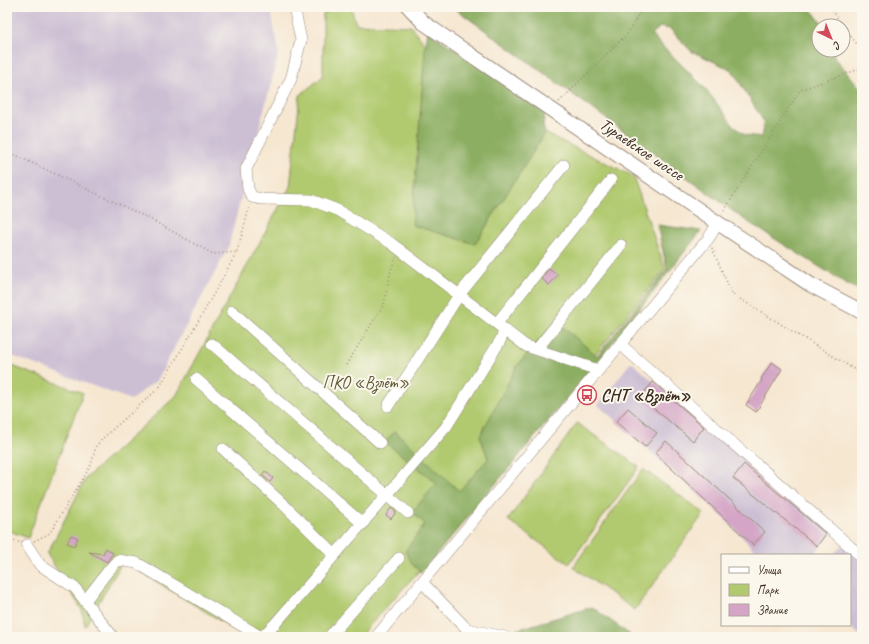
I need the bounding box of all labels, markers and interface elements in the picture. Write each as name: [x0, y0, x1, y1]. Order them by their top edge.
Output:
north arrow: [811, 18, 851, 58]
text: С: [830, 38, 845, 53]
street label: Тураевское шоссе: [596, 114, 689, 186]
park label: ПКО «Взлёт»: [323, 372, 409, 394]
bus stop icon: СНТ «Взлёт»: [576, 384, 598, 406]
place label: СНТ «Взлёт»: [601, 385, 691, 407]
legend: [721, 554, 851, 626]
text: Улица: [757, 562, 782, 578]
text: Парк: [757, 582, 780, 598]
text: Здание: [757, 602, 788, 618]

